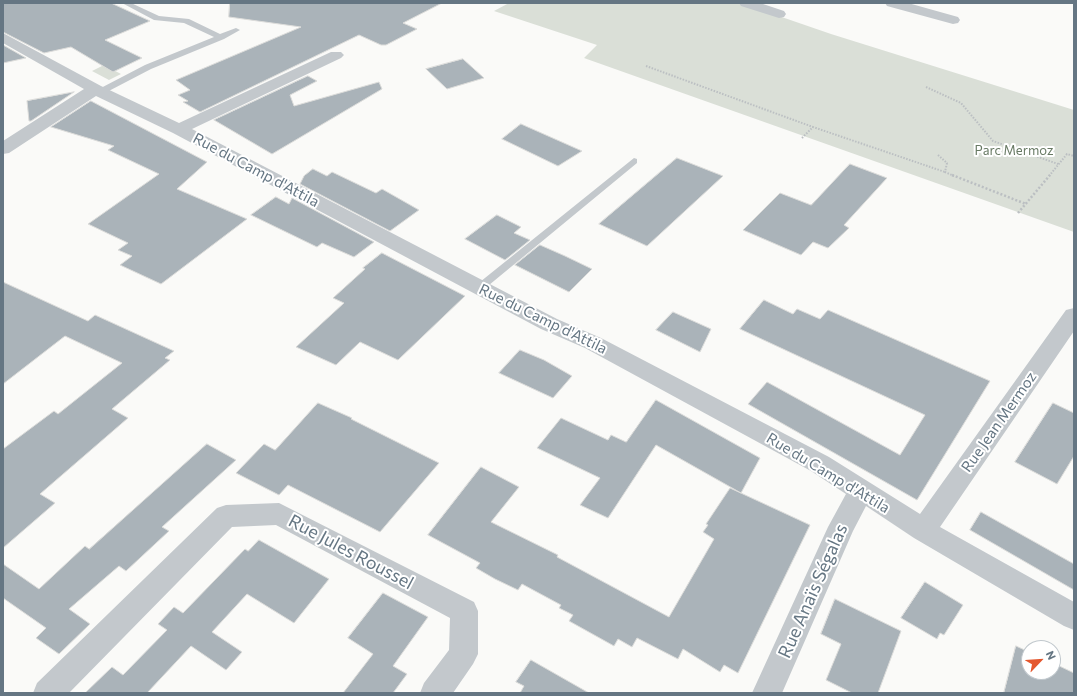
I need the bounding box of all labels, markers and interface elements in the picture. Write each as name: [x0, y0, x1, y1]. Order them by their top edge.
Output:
street label: Rue du Camp d'Attila: [190, 129, 322, 211]
park label: Parc Mermoz: [975, 143, 1053, 159]
street label: Rue du Camp d'Attila: [476, 280, 610, 358]
street label: Rue Jean Mermoz: [958, 368, 1040, 476]
street label: Rue du Camp d'Attila: [763, 429, 893, 517]
street label: Rue Jules Roussel: [285, 510, 417, 594]
street label: Rue Anaïs Ségalas: [774, 521, 852, 661]
north arrow: [1021, 640, 1061, 680]
text: N: [1044, 649, 1059, 662]

